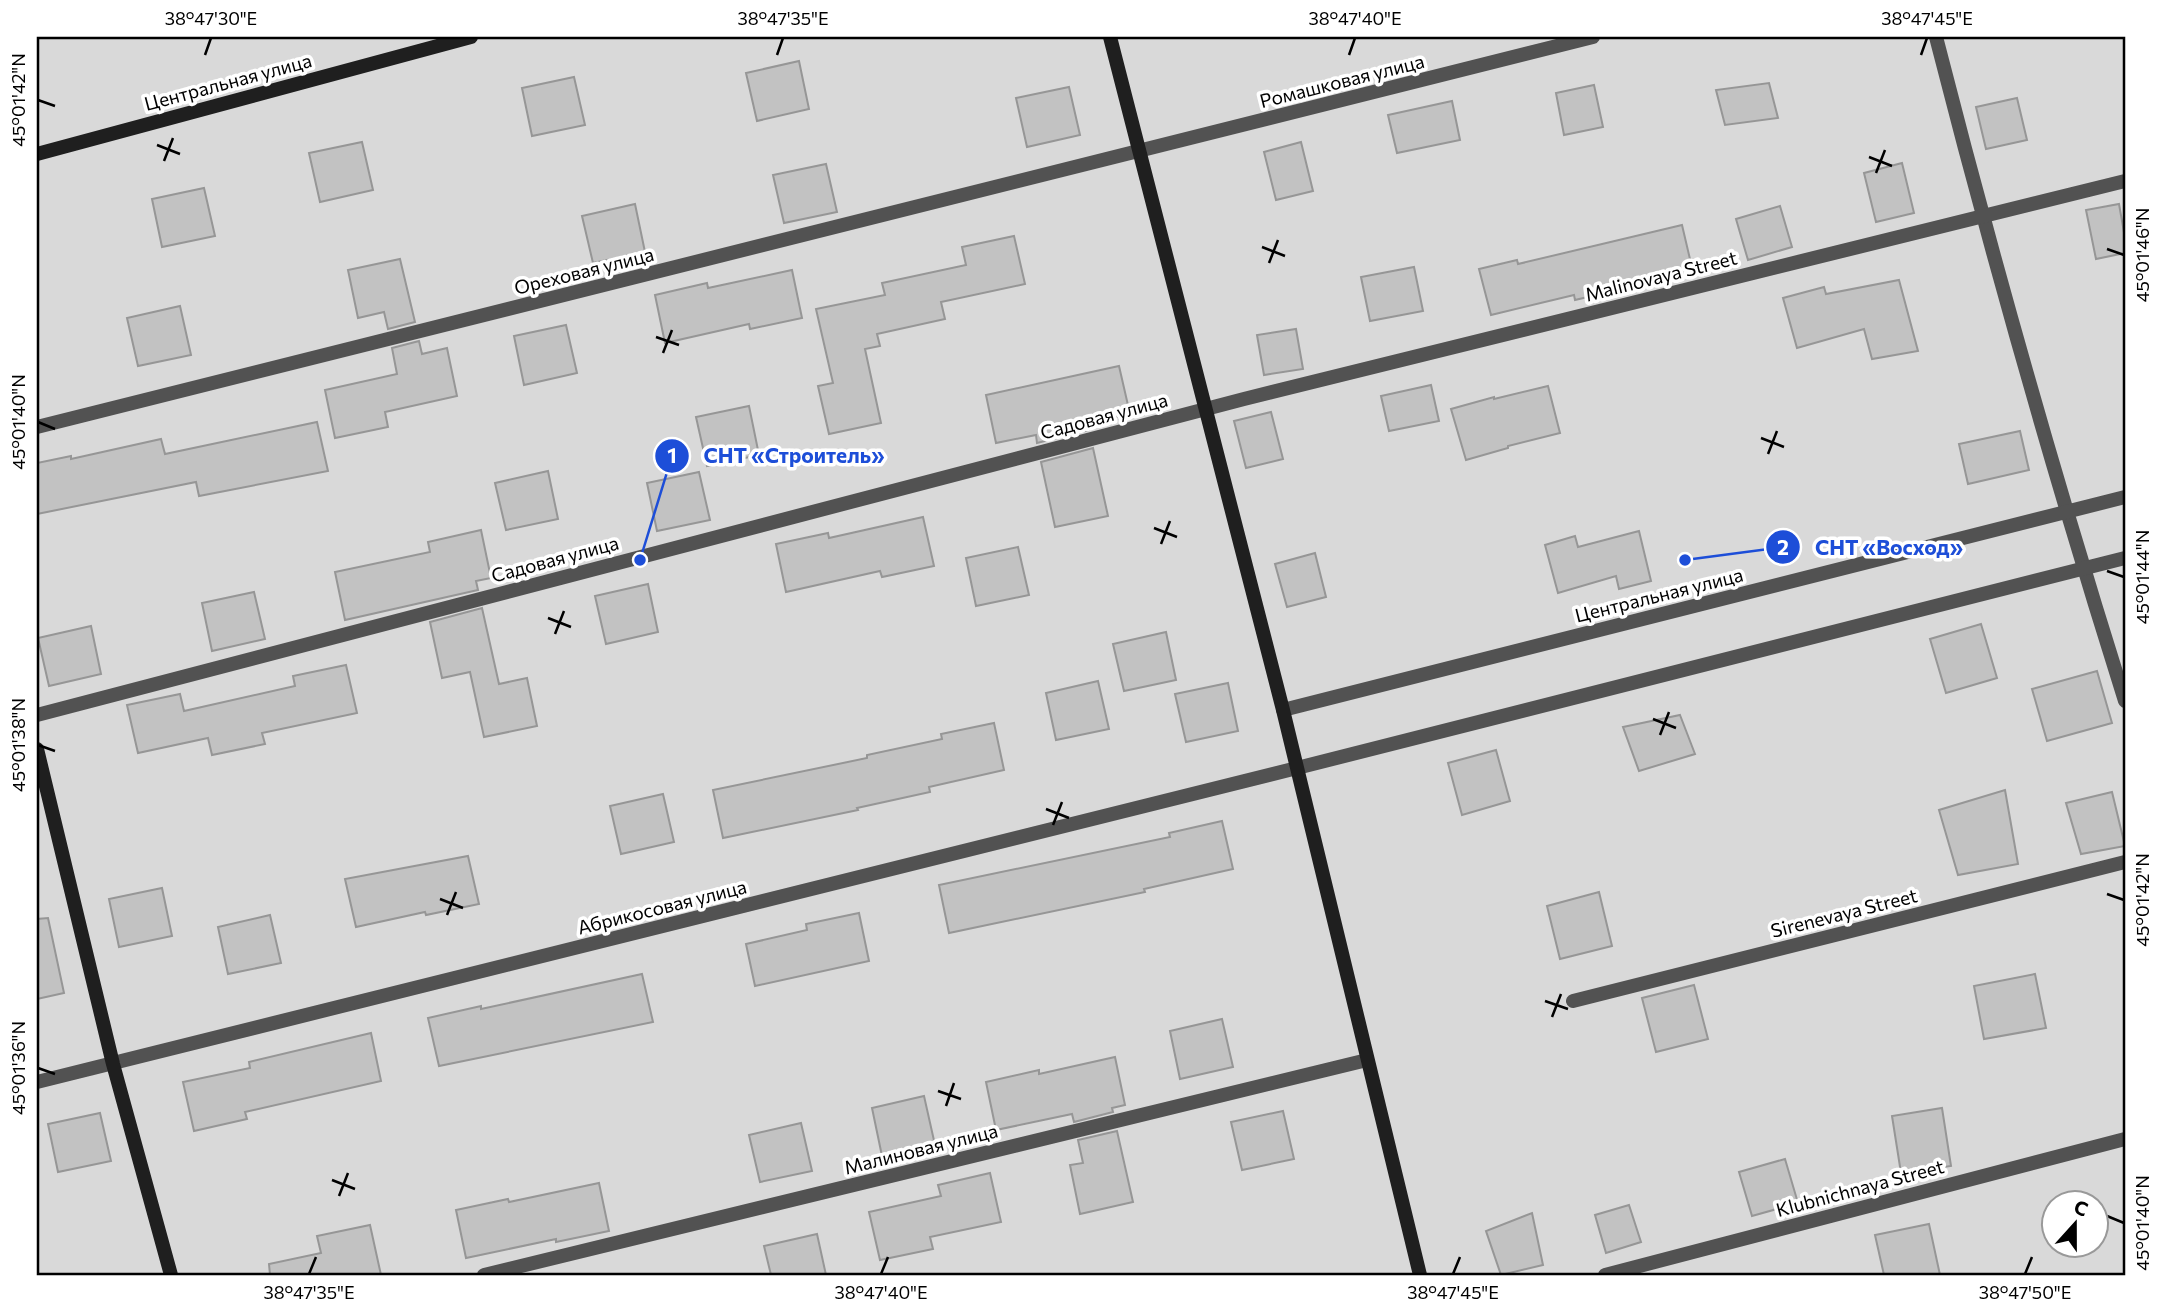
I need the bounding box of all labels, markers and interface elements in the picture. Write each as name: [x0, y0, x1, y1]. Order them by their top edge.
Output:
text: 38°47'30"E: [165, 7, 257, 29]
text: 38°47'35"E: [737, 7, 829, 29]
text: 38°47'40"E: [1308, 7, 1402, 29]
text: 38°47'45"E: [1881, 7, 1973, 29]
street label: Центральная улица: [142, 48, 314, 115]
street label: Ромашковая улица: [1257, 49, 1426, 112]
text: 45°01'42"N: [7, 53, 29, 147]
text: 45°01'46"N: [2131, 208, 2153, 302]
street label: Ореховая улица: [512, 242, 656, 299]
street label: Malinovaya Street: [1583, 245, 1739, 306]
text: 45°01'40"N: [7, 374, 29, 470]
street label: Садовая улица: [1038, 387, 1170, 444]
callout: СНТ «Строитель»: [655, 435, 899, 477]
text: 1: [667, 442, 677, 467]
text: СНТ «Строитель»: [704, 442, 885, 467]
callout: СНТ «Восход»: [1766, 526, 1977, 568]
street label: Садовая улица: [489, 530, 621, 587]
text: 45°01'44"N: [2131, 530, 2153, 624]
text: 2: [1777, 534, 1789, 559]
text: СНТ «Восход»: [1815, 534, 1964, 559]
street label: Центральная улица: [1573, 563, 1745, 627]
text: 45°01'38"N: [7, 698, 29, 792]
text: 45°01'42"N: [2131, 853, 2153, 947]
street label: Абрикосовая улица: [575, 874, 749, 939]
street label: Sirenevaya Street: [1768, 883, 1920, 942]
text: 45°01'36"N: [7, 1021, 29, 1115]
street label: Малиновая улица: [842, 1118, 1000, 1179]
street label: Klubnichnaya Street: [1773, 1154, 1947, 1221]
text: 45°01'40"N: [2131, 1175, 2153, 1271]
north arrow: [2039, 1190, 2110, 1260]
text: С: [2071, 1195, 2091, 1221]
text: 38°47'35"E: [263, 1281, 355, 1303]
text: 38°47'40"E: [834, 1281, 928, 1303]
text: 38°47'45"E: [1407, 1281, 1499, 1303]
text: 38°47'50"E: [1979, 1281, 2071, 1303]

